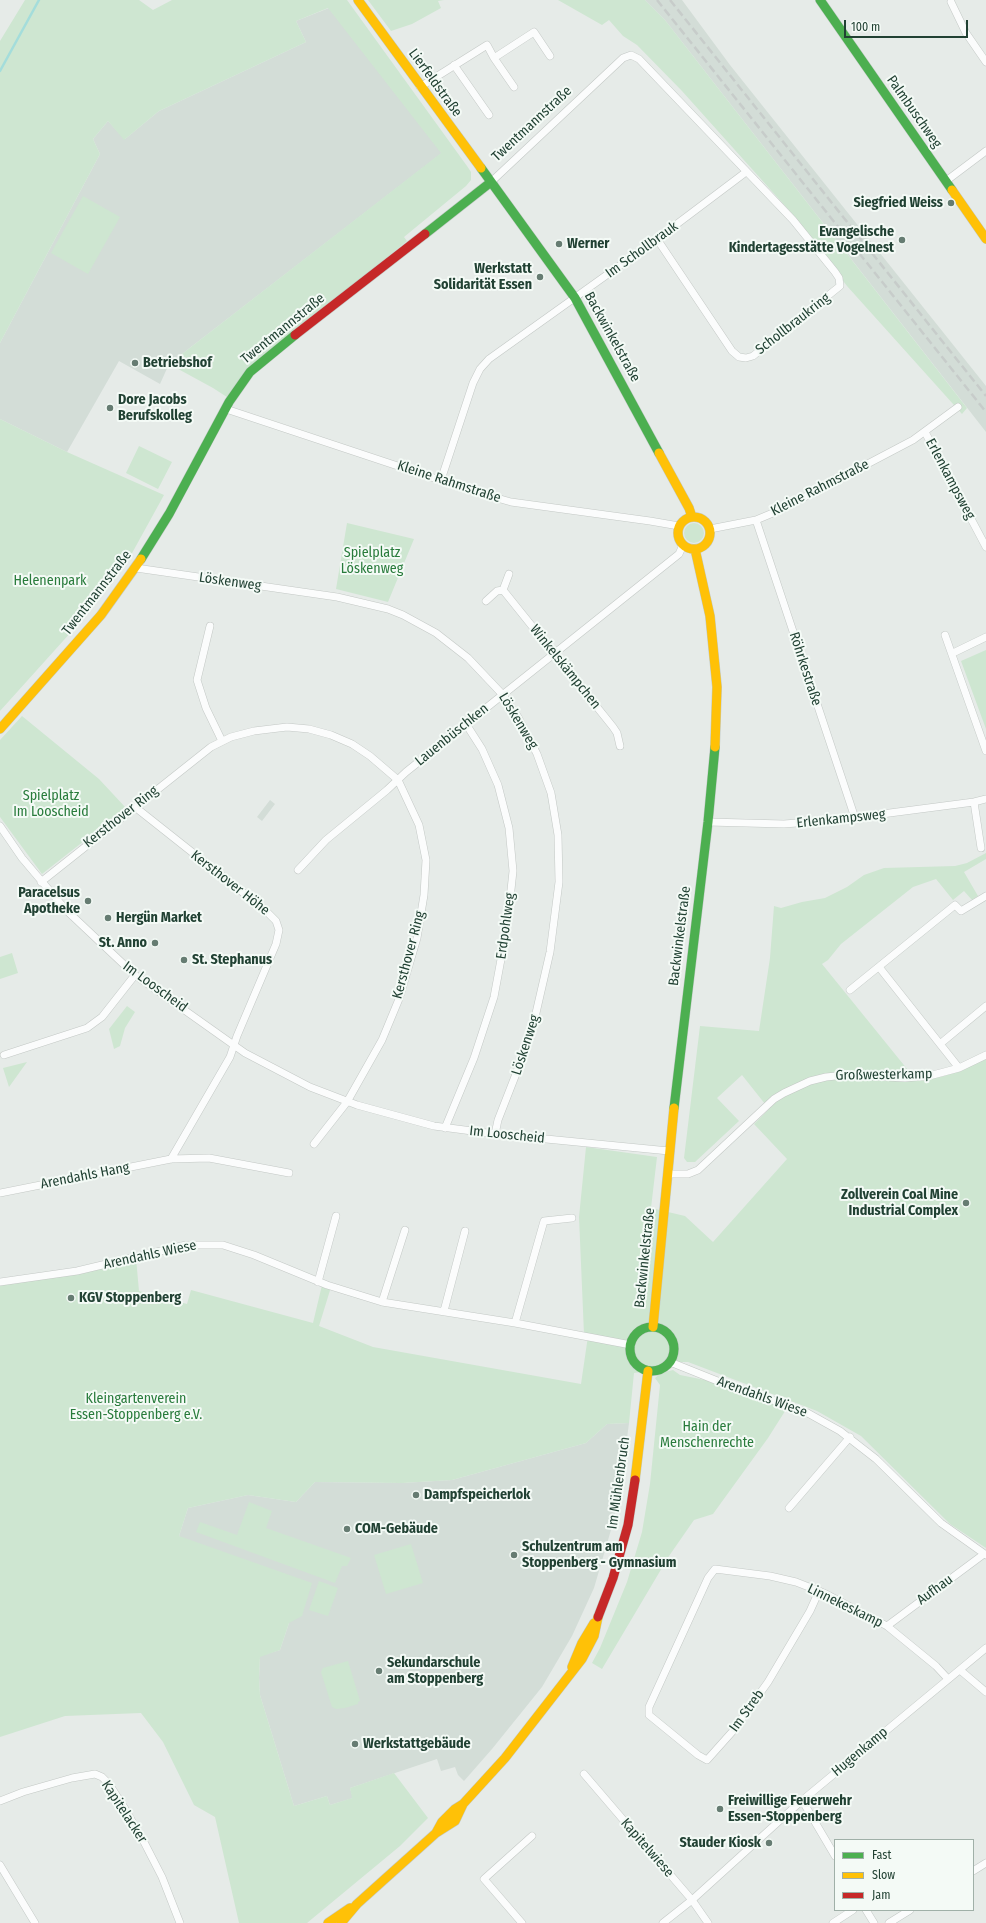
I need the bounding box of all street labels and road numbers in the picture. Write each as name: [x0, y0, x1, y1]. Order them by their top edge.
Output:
street label: Lierfeldstraße: [405, 46, 465, 120]
street label: Palmbuschweg: [883, 73, 945, 151]
street label: Twentmannstraße: [489, 83, 575, 165]
street label: Im Schollbrauk: [603, 218, 681, 282]
street label: Backwinkelstraße: [580, 289, 644, 385]
street label: Twentmannstraße: [238, 290, 328, 368]
street label: Schollbraukring: [752, 290, 834, 358]
street label: Erlenkampsweg: [922, 436, 978, 522]
street label: Kleine Rahmstraße: [768, 456, 872, 520]
street label: Kleine Rahmstraße: [395, 457, 503, 507]
street label: Twentmannstraße: [59, 547, 135, 639]
street label: Löskenweg: [198, 569, 262, 595]
street label: Winkelskämpchen: [526, 622, 604, 712]
street label: Röhrkestraße: [785, 630, 825, 708]
street label: Löskenweg: [495, 690, 541, 752]
street label: Lauenbüschken: [412, 700, 492, 770]
street label: Kersthover Ring: [80, 783, 162, 851]
street label: Erlenkampsweg: [796, 806, 886, 832]
street label: Kersthover Höhe: [187, 847, 273, 919]
street label: Backwinkelstraße: [666, 885, 694, 987]
street label: Erdpohlweg: [493, 892, 519, 960]
street label: Kersthover Ring: [389, 909, 429, 1001]
street label: Im Looscheid: [119, 958, 191, 1016]
street label: Löskenweg: [508, 1013, 544, 1077]
street label: Großwesterkamp: [835, 1066, 933, 1084]
street label: Im Looscheid: [469, 1123, 545, 1147]
street label: Arendahls Hang: [39, 1159, 131, 1193]
street label: Backwinkelstraße: [631, 1207, 659, 1309]
street label: Arendahls Wiese: [102, 1237, 198, 1273]
street label: Arendahls Wiese: [715, 1373, 809, 1421]
street label: Im Mühlenbruch: [604, 1436, 634, 1530]
street label: Aufhau: [914, 1571, 956, 1609]
street label: Linnekeskamp: [804, 1580, 886, 1632]
street label: Im Streb: [726, 1687, 768, 1735]
street label: Hugenkamp: [829, 1724, 891, 1780]
street label: Kapitelacker: [98, 1778, 150, 1846]
street label: Kapitelwiese: [617, 1815, 677, 1881]

